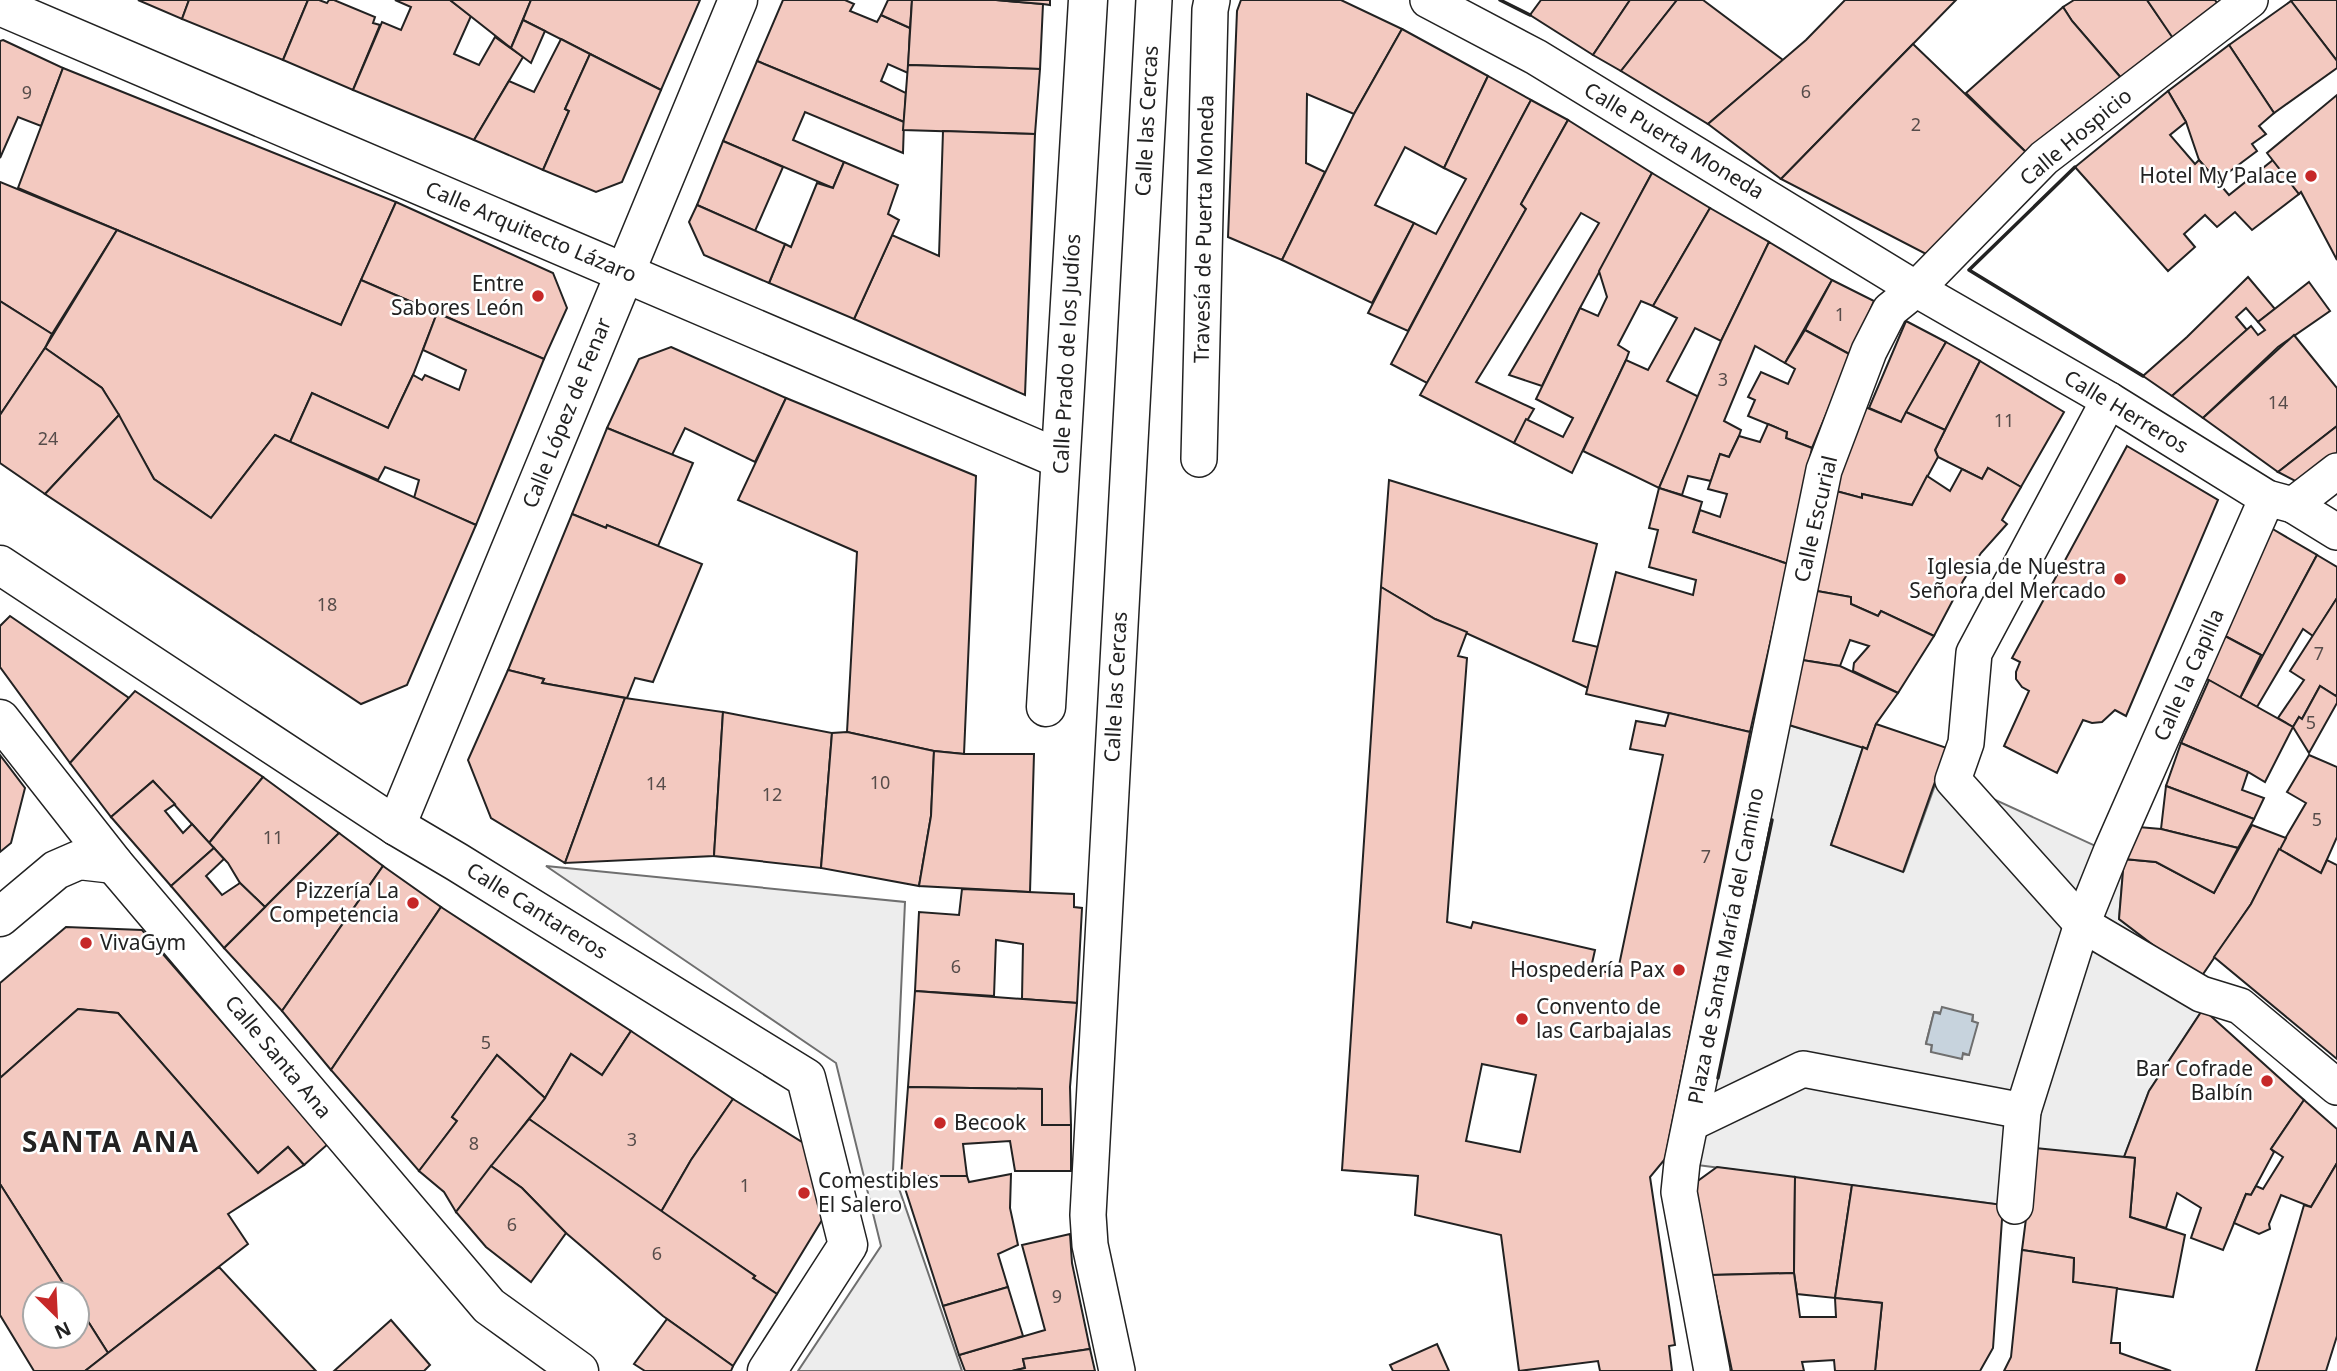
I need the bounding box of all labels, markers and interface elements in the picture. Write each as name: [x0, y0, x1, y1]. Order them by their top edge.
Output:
street label: Calle las Cercas: [1128, 45, 1164, 197]
street label: Calle Puerta Moneda: [1579, 75, 1770, 205]
house number: 6: [1801, 79, 1811, 103]
house number: 9: [22, 80, 32, 104]
street label: Calle Hospicio: [2013, 81, 2137, 191]
street label: Travesía de Puerta Moneda: [1187, 95, 1219, 363]
house number: 2: [1911, 112, 1921, 136]
place label: Hotel My Palace: [2140, 161, 2297, 189]
marker: Hotel My Palace: [2303, 168, 2319, 184]
street label: Calle Arquitecto Lázaro: [422, 174, 641, 288]
street label: Calle Prado de los Judíos: [1046, 233, 1086, 475]
place label: Entre Sabores León: [391, 269, 524, 321]
marker: Entre Sabores León: [530, 288, 546, 304]
house number: 1: [1835, 302, 1845, 326]
street label: Calle López de Fenar: [515, 313, 617, 512]
street label: Calle Herreros: [2059, 363, 2194, 459]
house number: 3: [1718, 367, 1728, 391]
house number: 14: [2268, 390, 2288, 414]
house number: 11: [1994, 408, 2014, 432]
house number: 24: [38, 426, 58, 450]
street label: Calle Escurial: [1787, 453, 1843, 585]
place label: Iglesia de Nuestra Señora del Mercado: [1909, 552, 2106, 604]
marker: Iglesia de Nuestra Señora del Mercado: [2112, 571, 2128, 587]
house number: 18: [317, 592, 337, 616]
street label: Calle la Capilla: [2146, 604, 2230, 745]
street label: Calle las Cercas: [1097, 611, 1133, 763]
house number: 7: [2314, 641, 2324, 665]
house number: 5: [2306, 710, 2316, 734]
house number: 10: [870, 770, 890, 794]
house number: 14: [646, 771, 666, 795]
house number: 12: [762, 782, 782, 806]
street label: Plaza de Santa María del Camino: [1681, 785, 1769, 1106]
house number: 5: [2312, 807, 2322, 831]
house number: 11: [263, 825, 283, 849]
house number: 7: [1701, 844, 1711, 868]
street label: Calle Cantareros: [462, 855, 614, 965]
place label: Pizzería La Competencia: [269, 876, 399, 928]
marker: Pizzería La Competencia: [405, 895, 421, 911]
place label: VivaGym: [100, 928, 186, 956]
marker: VivaGym: [78, 935, 94, 951]
house number: 6: [951, 954, 961, 978]
place label: Hospedería Pax: [1510, 955, 1665, 983]
marker: Hospedería Pax: [1671, 962, 1687, 978]
street label: Calle Santa Ana: [219, 989, 338, 1124]
place label: Convento de las Carbajalas: [1536, 992, 1672, 1044]
marker: Convento de las Carbajalas: [1514, 1011, 1530, 1027]
house number: 5: [481, 1030, 491, 1054]
place label: Bar Cofrade Balbín: [2135, 1054, 2253, 1106]
marker: Bar Cofrade Balbín: [2259, 1073, 2275, 1089]
place label: Becook: [954, 1108, 1027, 1136]
marker: Becook: [932, 1115, 948, 1131]
district label: SANTA ANA: [22, 1122, 200, 1160]
house number: 3: [627, 1127, 637, 1151]
house number: 8: [469, 1131, 479, 1155]
place label: Comestibles El Salero: [818, 1166, 939, 1218]
house number: 1: [740, 1173, 750, 1197]
marker: Comestibles El Salero: [796, 1185, 812, 1201]
house number: 6: [507, 1212, 517, 1236]
house number: 6: [652, 1241, 662, 1265]
north arrow: [21, 1280, 91, 1350]
house number: 9: [1052, 1284, 1062, 1308]
text: N: [51, 1316, 75, 1346]

